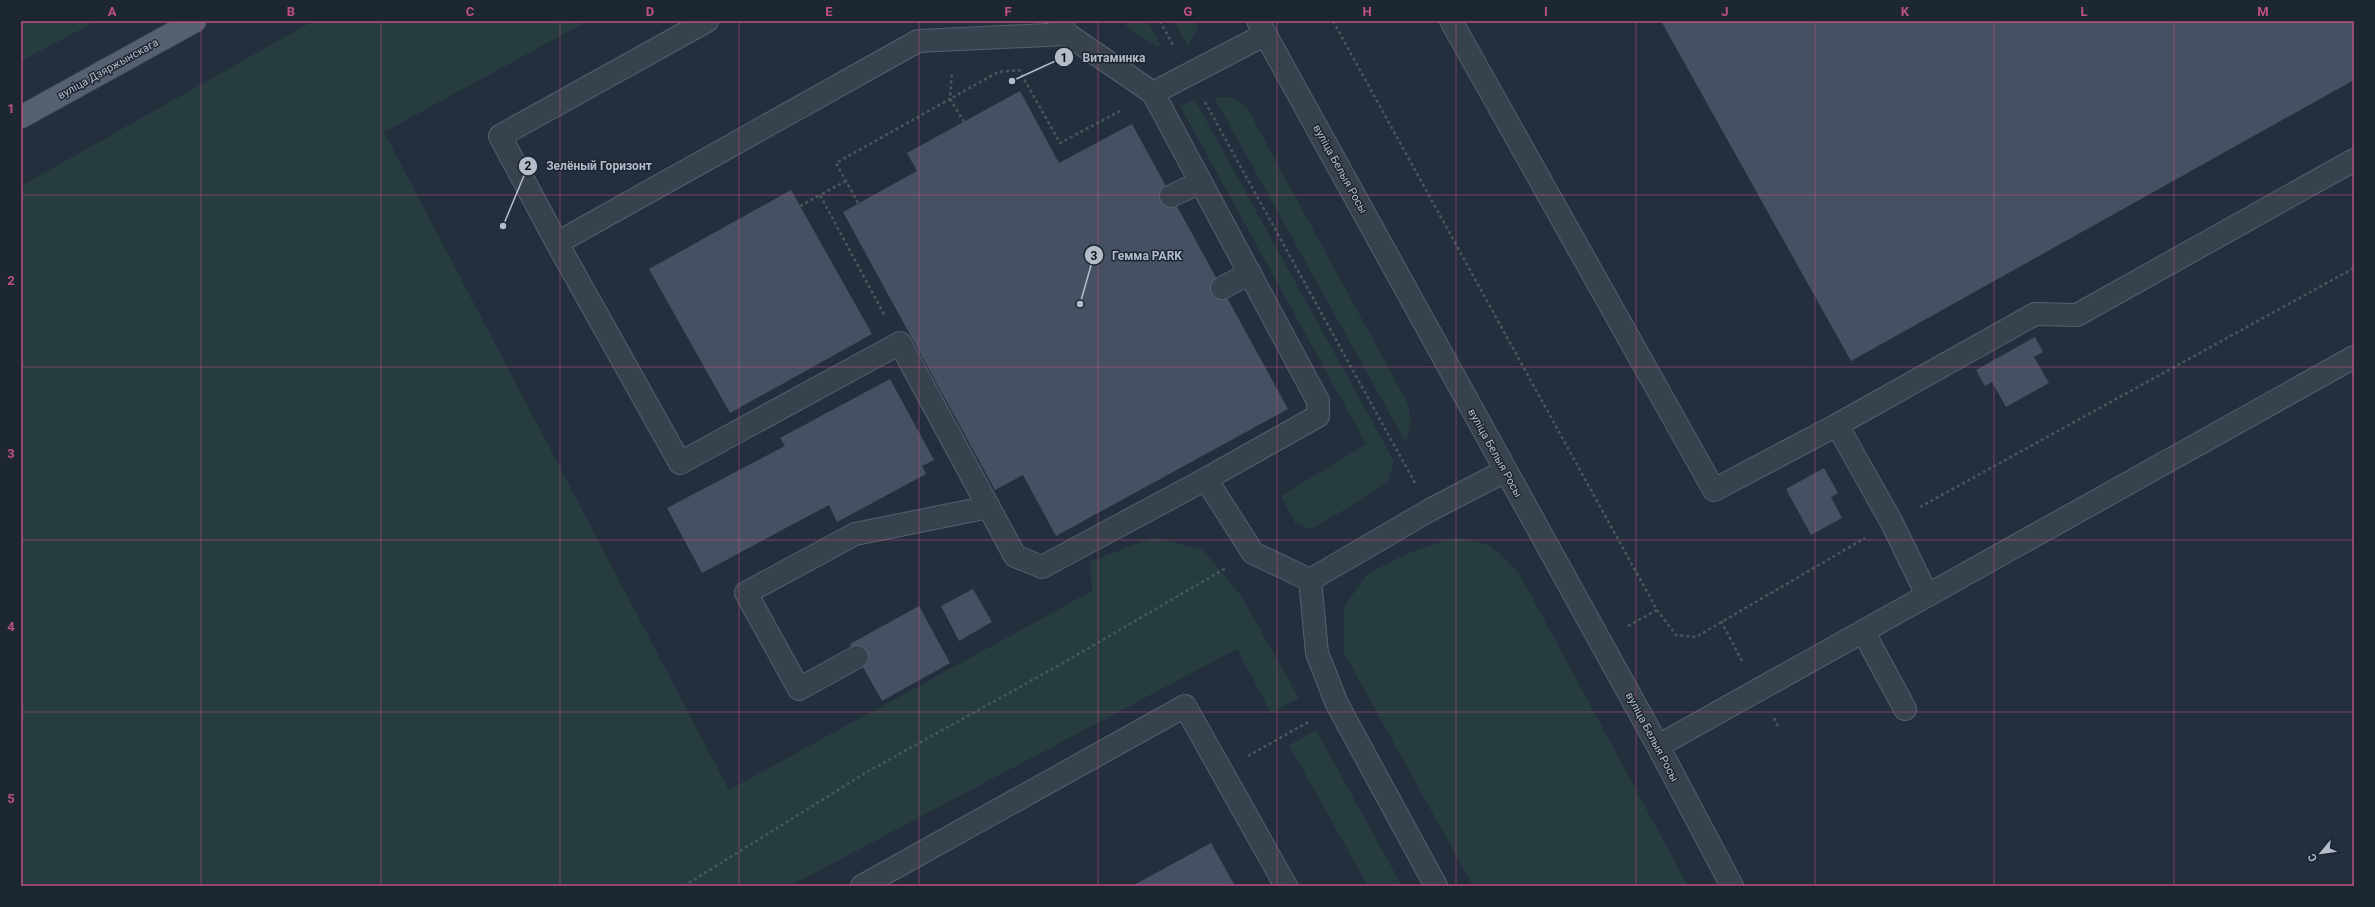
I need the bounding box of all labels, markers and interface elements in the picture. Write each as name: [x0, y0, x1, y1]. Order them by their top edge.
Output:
text: A: [108, 4, 117, 19]
text: B: [287, 4, 295, 19]
text: C: [466, 4, 475, 19]
text: D: [646, 4, 654, 19]
text: E: [825, 4, 833, 19]
text: F: [1004, 4, 1012, 19]
text: G: [1184, 4, 1193, 19]
text: H: [1362, 4, 1372, 19]
text: I: [1544, 4, 1548, 19]
text: J: [1721, 4, 1729, 19]
text: K: [1901, 4, 1910, 19]
text: L: [2080, 4, 2088, 19]
text: M: [2257, 4, 2269, 19]
street label: вуліца Дзяржынскага: [55, 36, 161, 102]
callout: Витаминка: [1054, 45, 1153, 69]
text: 1: [1061, 51, 1067, 65]
text: Витаминка: [1083, 51, 1146, 65]
text: 1: [7, 101, 15, 116]
street label: вуліца Белыя Росы: [1310, 122, 1370, 216]
callout: Зелёный Горизонт: [518, 154, 660, 178]
text: 2: [525, 159, 532, 173]
text: Зелёный Горизонт: [546, 159, 652, 173]
callout: Гемма PARK: [1084, 243, 1190, 267]
text: 3: [1091, 249, 1098, 263]
text: Гемма PARK: [1112, 249, 1182, 263]
text: 2: [7, 273, 15, 288]
street label: вуліца Белыя Росы: [1465, 406, 1525, 500]
text: 3: [7, 446, 15, 461]
text: 4: [7, 619, 15, 634]
street label: вуліца Белыя Росы: [1623, 690, 1681, 784]
text: 5: [7, 791, 15, 806]
north arrow: [2301, 833, 2341, 873]
text: С: [2305, 851, 2320, 864]

